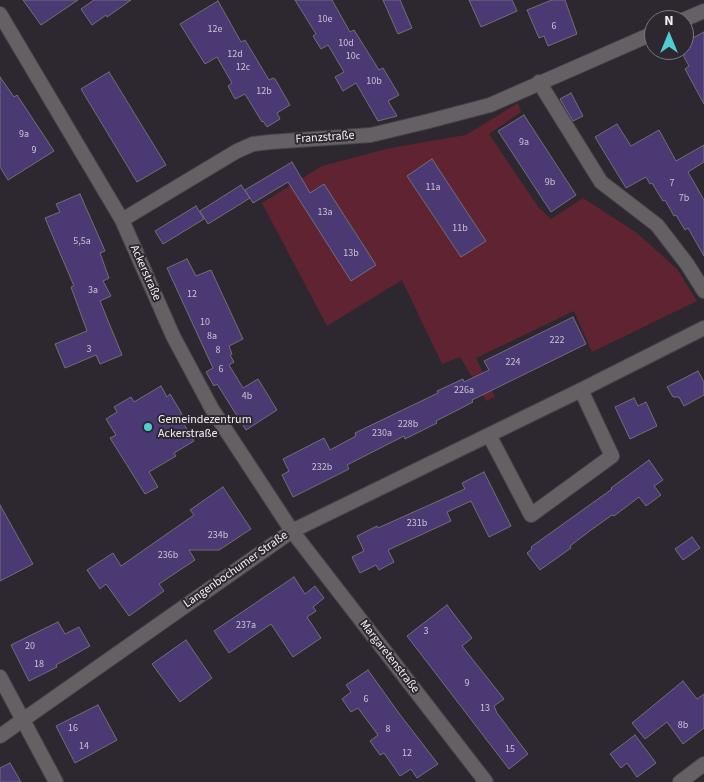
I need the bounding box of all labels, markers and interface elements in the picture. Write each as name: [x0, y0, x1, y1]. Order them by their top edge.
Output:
north arrow: [644, 10, 694, 60]
text: N: [664, 11, 674, 31]
house number: 10e: [318, 14, 332, 26]
house number: 6: [552, 21, 556, 33]
house number: 12e: [208, 24, 222, 36]
house number: 10d: [338, 38, 354, 50]
house number: 12d: [227, 49, 243, 61]
house number: 10c: [346, 51, 360, 63]
house number: 12c: [236, 62, 250, 74]
house number: 10b: [366, 76, 382, 88]
house number: 12b: [256, 86, 272, 98]
house number: 9a: [19, 129, 29, 141]
street label: Franzstraße: [295, 129, 355, 147]
house number: 9a: [519, 137, 529, 149]
house number: 9: [32, 145, 36, 157]
house number: 9b: [545, 177, 555, 189]
house number: 7: [670, 178, 674, 190]
house number: 11a: [426, 182, 440, 194]
house number: 7b: [679, 193, 689, 205]
house number: 13a: [318, 207, 332, 219]
house number: 11b: [452, 223, 468, 235]
house number: 5,5a: [73, 236, 91, 248]
street label: Ackerstraße: [126, 243, 164, 303]
house number: 13b: [343, 248, 359, 260]
house number: 3a: [88, 285, 98, 297]
house number: 12: [187, 289, 197, 301]
house number: 10: [200, 317, 210, 329]
house number: 8a: [207, 331, 217, 343]
house number: 222: [550, 335, 564, 347]
house number: 3: [87, 344, 91, 356]
house number: 8: [216, 345, 220, 357]
house number: 224: [506, 357, 520, 369]
house number: 6: [219, 364, 223, 376]
house number: 226a: [454, 385, 474, 397]
house number: 4b: [242, 391, 252, 403]
place label: Gemeindezentrum Ackerstraße: [158, 413, 252, 441]
house number: 228b: [398, 419, 418, 431]
marker: Gemeindezentrum Ackerstraße: [142, 421, 154, 433]
house number: 230a: [372, 428, 392, 440]
house number: 232b: [312, 462, 332, 474]
house number: 231b: [407, 518, 427, 530]
street label: Langenbochumer Straße: [181, 529, 291, 611]
house number: 234b: [208, 530, 228, 542]
house number: 236b: [158, 550, 178, 562]
street label: Margaretenstraße: [356, 618, 422, 696]
house number: 237a: [236, 620, 256, 632]
house number: 3: [424, 626, 428, 638]
house number: 20: [25, 641, 35, 653]
house number: 18: [34, 659, 44, 671]
house number: 9: [465, 678, 469, 690]
house number: 6: [364, 694, 368, 706]
house number: 13: [480, 703, 490, 715]
house number: 8b: [678, 720, 688, 732]
house number: 16: [68, 723, 78, 735]
house number: 8: [386, 724, 390, 736]
house number: 14: [79, 741, 89, 753]
house number: 15: [505, 744, 515, 756]
house number: 12: [402, 748, 412, 760]

